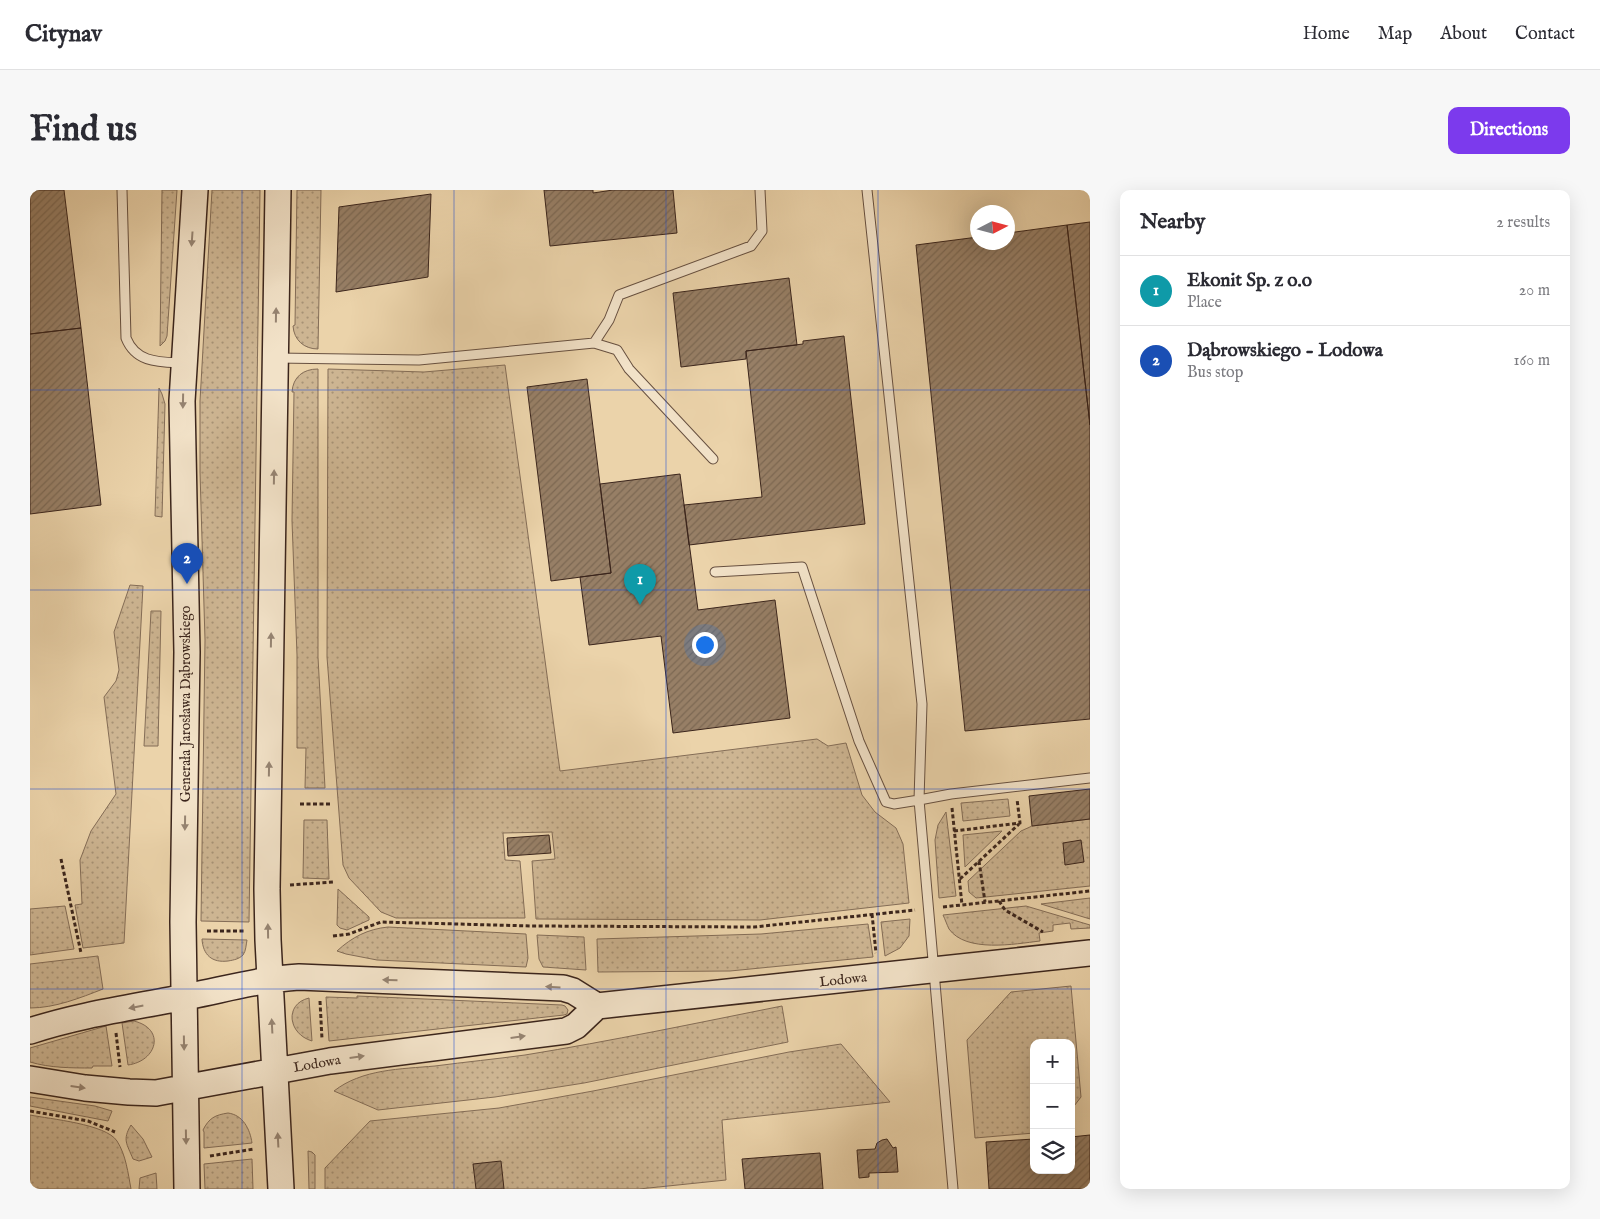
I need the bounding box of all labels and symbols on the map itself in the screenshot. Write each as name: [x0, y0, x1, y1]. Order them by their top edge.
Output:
north arrow: [970, 205, 1015, 250]
one-way arrow: [188, 231, 196, 247]
one-way arrow: [273, 307, 281, 323]
one-way arrow: [179, 393, 187, 409]
one-way arrow: [270, 469, 278, 485]
pin: 2: [171, 543, 203, 584]
pin: 1: [624, 564, 656, 605]
street label: Generała Jarosława Dąbrowskiego: [177, 605, 195, 802]
one-way arrow: [267, 631, 275, 647]
your location: [692, 632, 718, 658]
one-way arrow: [265, 761, 273, 777]
one-way arrow: [181, 815, 189, 831]
one-way arrow: [264, 923, 272, 939]
street label: Lodowa: [818, 968, 869, 991]
one-way arrow: [382, 976, 398, 984]
one-way arrow: [545, 983, 561, 991]
one-way arrow: [127, 1003, 143, 1011]
one-way arrow: [268, 1017, 276, 1033]
one-way arrow: [511, 1033, 527, 1041]
one-way arrow: [180, 1035, 188, 1051]
street label: Lodowa: [292, 1051, 343, 1077]
one-way arrow: [349, 1052, 365, 1060]
one-way arrow: [70, 1083, 86, 1091]
one-way arrow: [182, 1129, 190, 1145]
one-way arrow: [274, 1132, 282, 1148]

